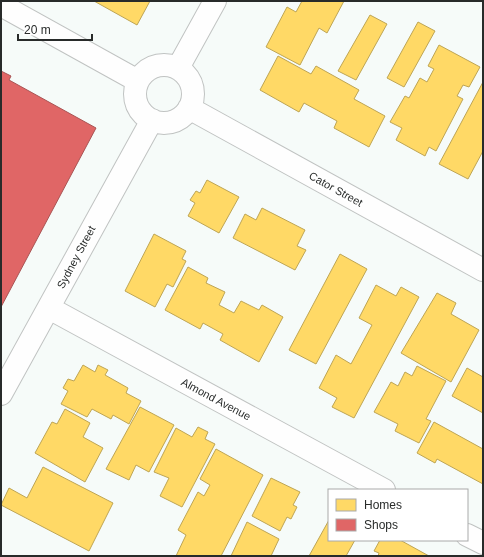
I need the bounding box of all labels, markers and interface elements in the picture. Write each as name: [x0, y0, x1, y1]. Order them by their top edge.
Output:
scale bar: [18, 16, 92, 42]
text: 20 m: [24, 23, 51, 37]
street label: Cator Street: [307, 169, 365, 209]
street label: Sydney Street: [54, 224, 98, 290]
street label: Almond Avenue: [179, 376, 253, 422]
legend: [328, 489, 468, 541]
text: Homes: [364, 498, 402, 512]
text: Shops: [364, 518, 398, 532]

